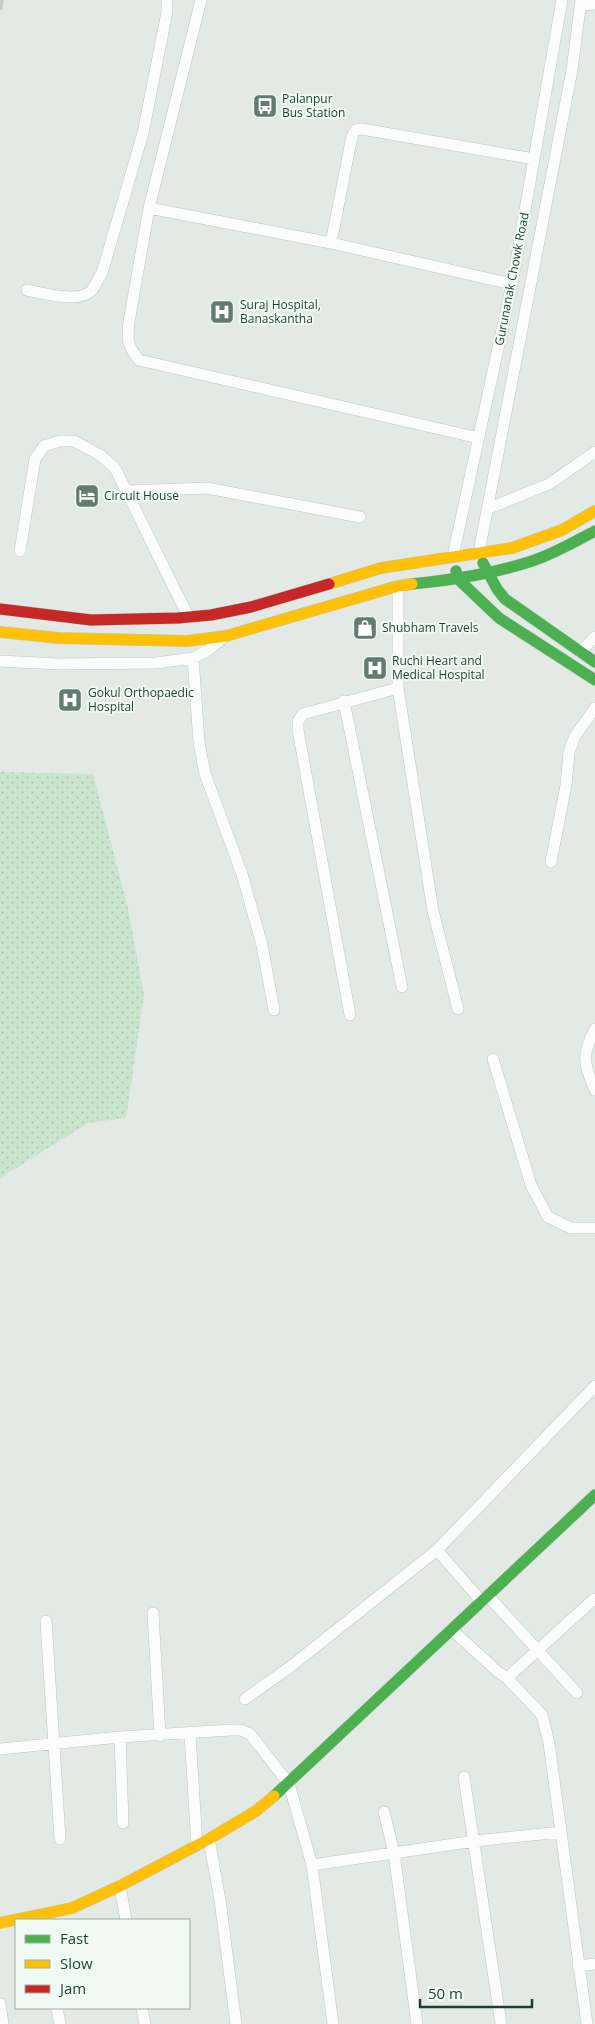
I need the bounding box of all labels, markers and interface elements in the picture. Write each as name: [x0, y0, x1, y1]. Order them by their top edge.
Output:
place label: Palanpur Bus Station: [282, 90, 345, 121]
bus stop icon: Palanpur Bus Station: [252, 93, 278, 119]
street label: Gurunanak Chowk Road: [490, 211, 533, 347]
place label: Suraj Hospital, Banaskantha: [240, 296, 321, 327]
hospital icon: Suraj Hospital, Banaskantha: [209, 299, 235, 325]
hotel icon: Circuit House: [74, 483, 100, 509]
place label: Circuit House: [104, 487, 179, 504]
shop icon: Shubham Travels: [352, 615, 378, 641]
place label: Shubham Travels: [382, 619, 479, 636]
place label: Ruchi Heart and Medical Hospital: [392, 652, 485, 683]
hospital icon: Ruchi Heart and Medical Hospital: [362, 655, 388, 681]
place label: Gokul Orthopaedic Hospital: [88, 684, 194, 715]
hospital icon: Gokul Orthopaedic Hospital: [57, 687, 83, 713]
legend: [15, 1919, 190, 2009]
text: Fast: [60, 1928, 89, 1948]
text: Slow: [60, 1953, 93, 1973]
scale bar: [420, 1976, 532, 2008]
text: Jam: [58, 1978, 86, 1998]
text: 50 m: [428, 1983, 463, 2003]

